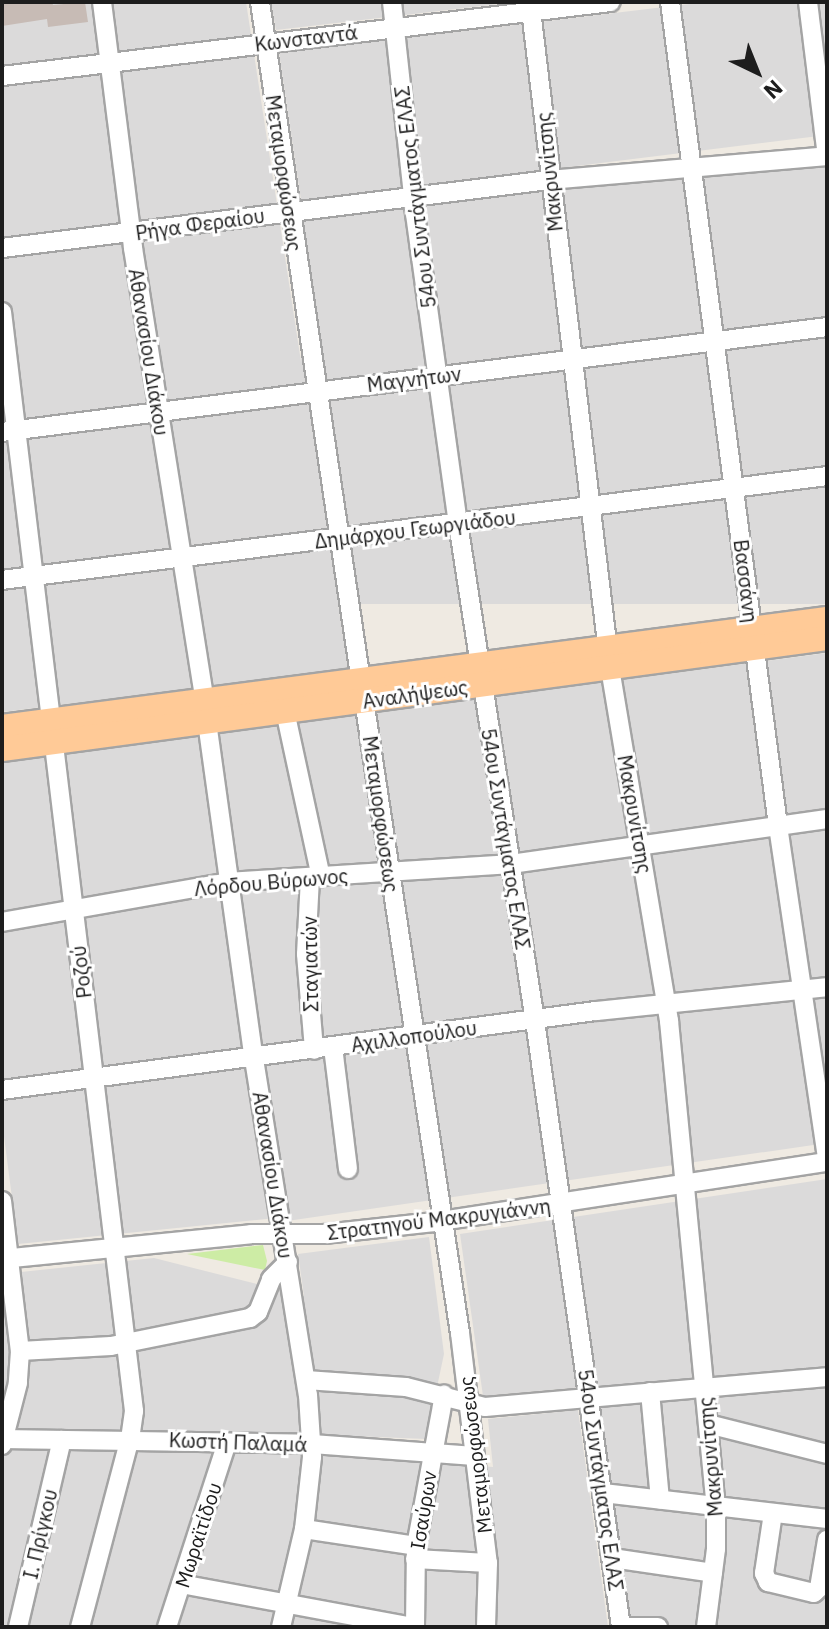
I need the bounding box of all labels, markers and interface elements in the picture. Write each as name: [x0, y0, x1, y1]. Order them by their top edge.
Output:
street label: Κωνσταντά: [253, 20, 359, 56]
north arrow: [717, 32, 797, 112]
text: N: [758, 74, 789, 106]
street label: 54ου Συντάγματος ΕΛΑΣ: [389, 84, 441, 310]
street label: Μεταμορφώσεως: [261, 93, 307, 253]
street label: Μακρυνίτσης: [531, 111, 567, 233]
street label: Ρήγα Φεραίου: [134, 203, 266, 245]
street label: Αθανασίου Διάκου: [124, 267, 174, 437]
street label: Μαγνήτων: [365, 361, 463, 397]
street label: Δημάρχου Γεωργιάδου: [313, 505, 517, 553]
street label: Βασσάνη: [729, 538, 763, 624]
street label: Αναλήψεως: [361, 675, 469, 713]
street label: 54ου Συντάγματος ΕΛΑΣ: [477, 726, 535, 952]
street label: Μεταμορφώσεως: [358, 734, 404, 894]
street label: Μακρυνίτσης: [613, 753, 657, 875]
street label: Λόρδου Βύρωνος: [193, 863, 349, 901]
street label: Σταγιατών: [297, 916, 323, 1012]
street label: Ροζού: [66, 944, 96, 1000]
street label: Αχιλλοπούλου: [349, 1015, 479, 1057]
street label: Αθανασίου Διάκου: [248, 1090, 298, 1260]
street label: Στρατηγού Μακρυγιάννη: [326, 1193, 552, 1245]
street label: 54ου Συντάγματος ΕΛΑΣ: [574, 1367, 628, 1593]
street label: Μεταμορφώσεως: [453, 1375, 497, 1535]
street label: Μακρυνίτσης: [693, 1396, 727, 1518]
street label: Κωστή Παλαμά: [168, 1428, 308, 1456]
street label: Ισαύρων: [405, 1469, 441, 1551]
street label: Μωραϊτίδου: [170, 1479, 226, 1591]
street label: Ι. Πρίγκου: [18, 1487, 62, 1581]

